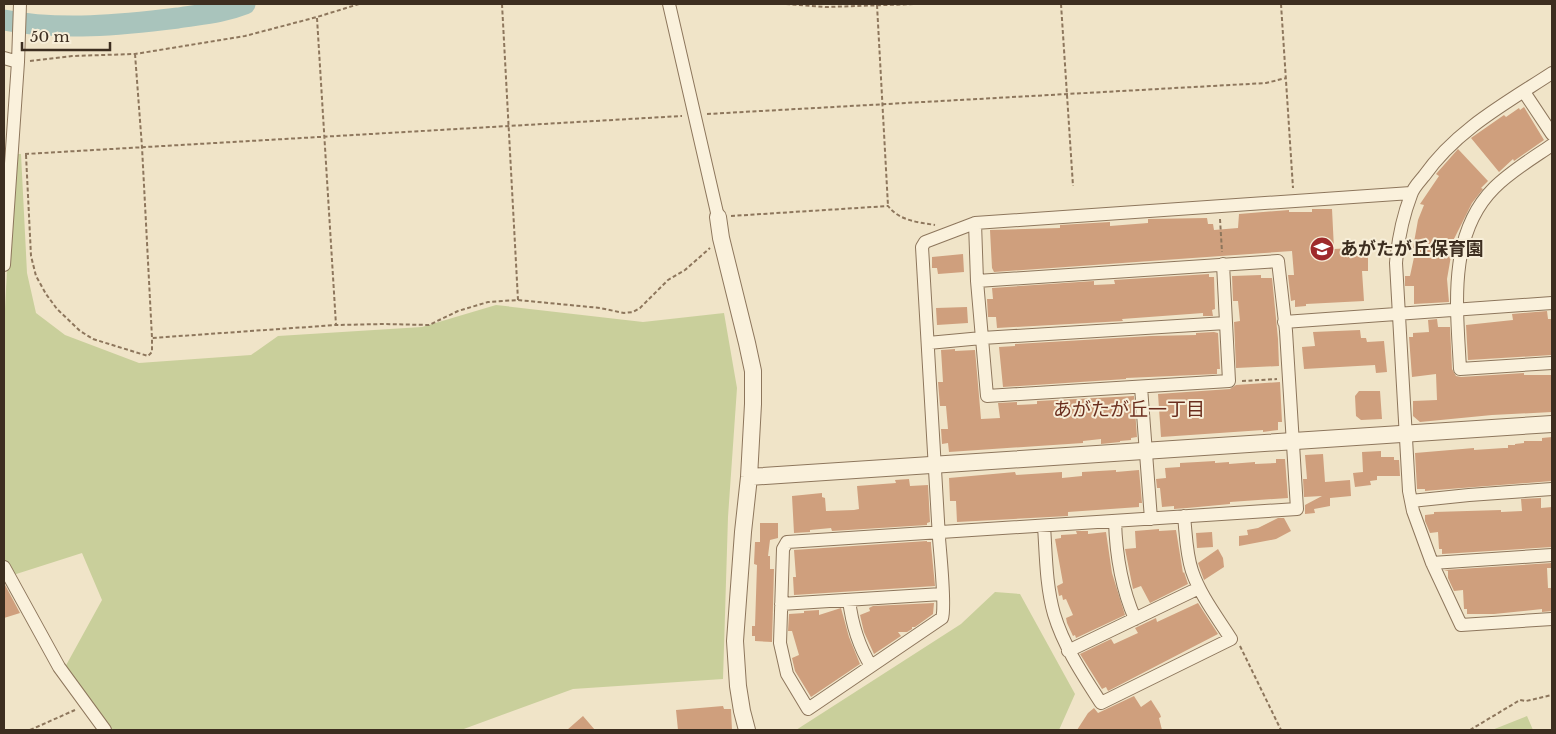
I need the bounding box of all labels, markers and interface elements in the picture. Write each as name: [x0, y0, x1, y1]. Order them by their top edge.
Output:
scale bar: [22, 20, 110, 52]
text: 50 m: [30, 27, 70, 46]
school or university icon: あがたが丘保育園: [1309, 236, 1335, 262]
place label: あがたが丘保育園: [1340, 238, 1484, 260]
district label: あがたが丘一丁目: [1053, 398, 1205, 421]

